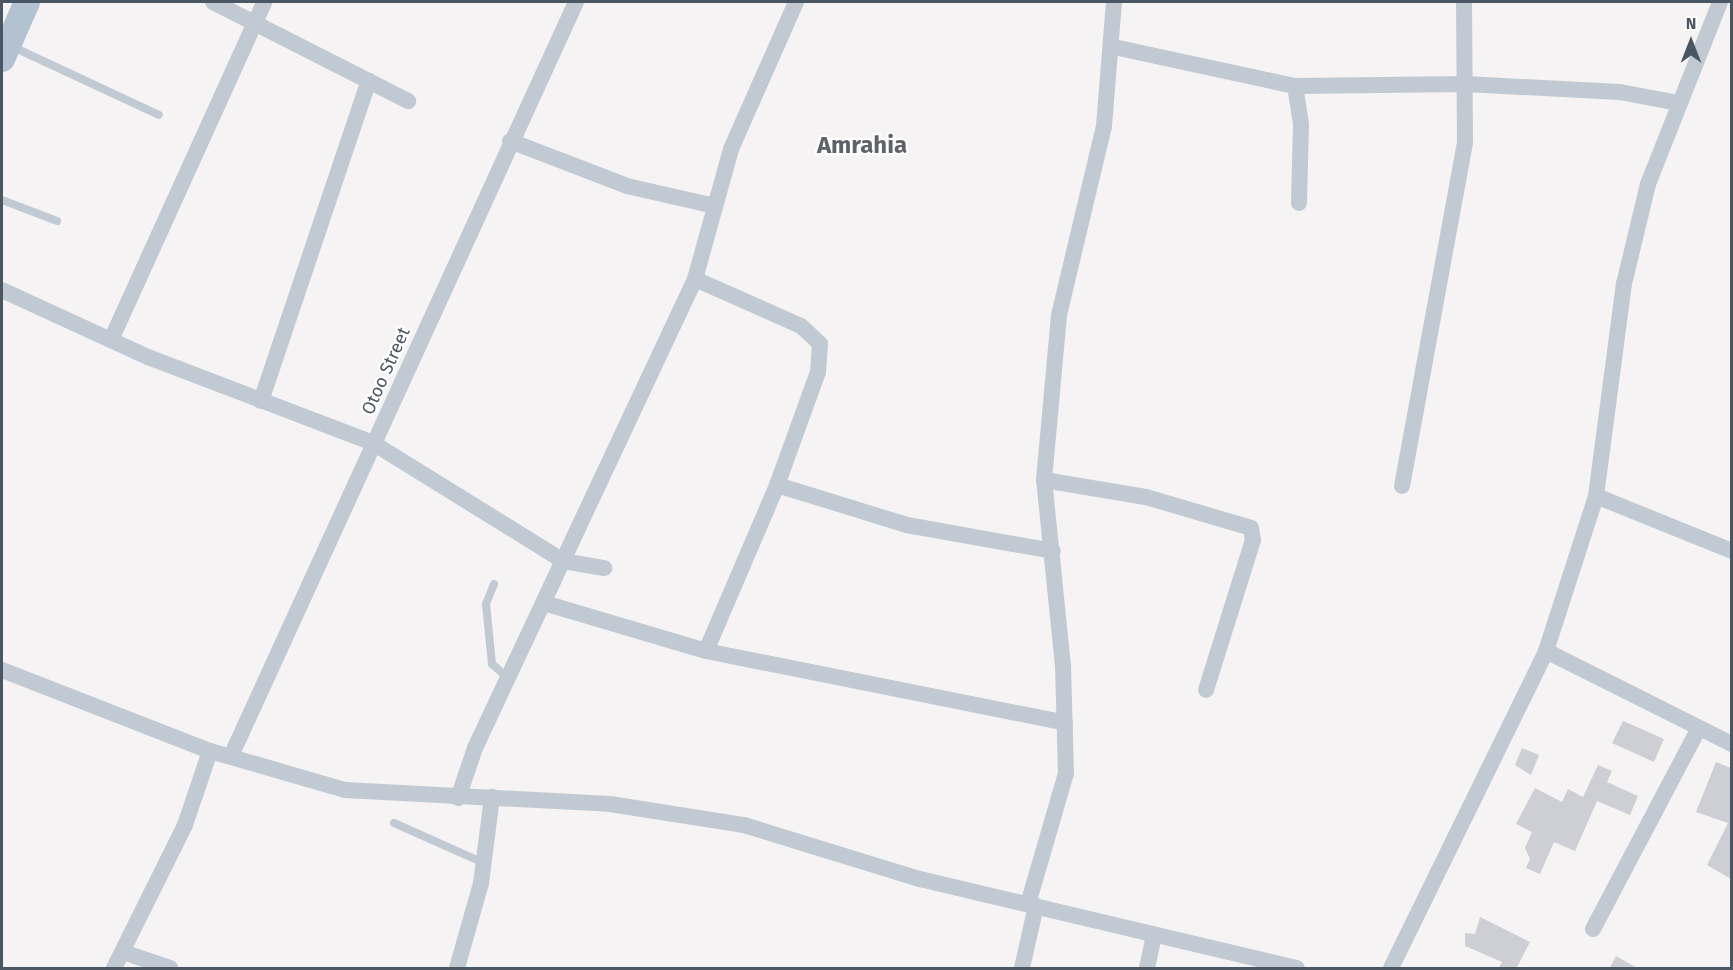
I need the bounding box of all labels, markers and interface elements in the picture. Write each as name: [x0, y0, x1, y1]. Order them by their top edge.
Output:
north arrow: [1661, 12, 1721, 72]
text: N: [1686, 14, 1696, 33]
district label: Amrahia: [817, 132, 907, 160]
street label: Otoo Street: [357, 324, 415, 418]

